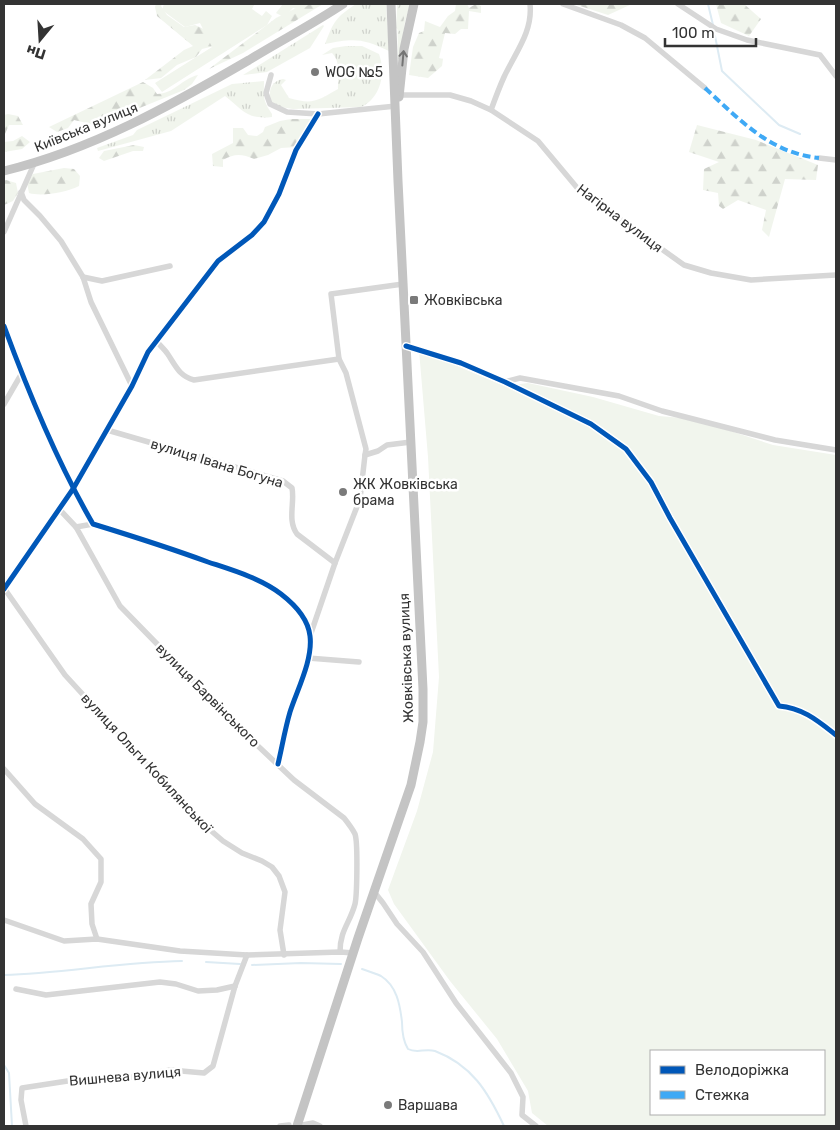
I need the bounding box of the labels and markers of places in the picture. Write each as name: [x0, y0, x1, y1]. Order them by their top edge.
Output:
place label: WOG №5: [325, 64, 383, 81]
marker: WOG №5: [309, 66, 321, 78]
place label: Жовківська: [424, 292, 502, 309]
marker: Жовківська: [408, 294, 420, 306]
place label: ЖК Жовківська брама: [353, 476, 458, 509]
marker: ЖК Жовківська брама: [337, 486, 349, 498]
place label: Варшава: [398, 1097, 458, 1114]
marker: Варшава: [382, 1099, 394, 1111]

